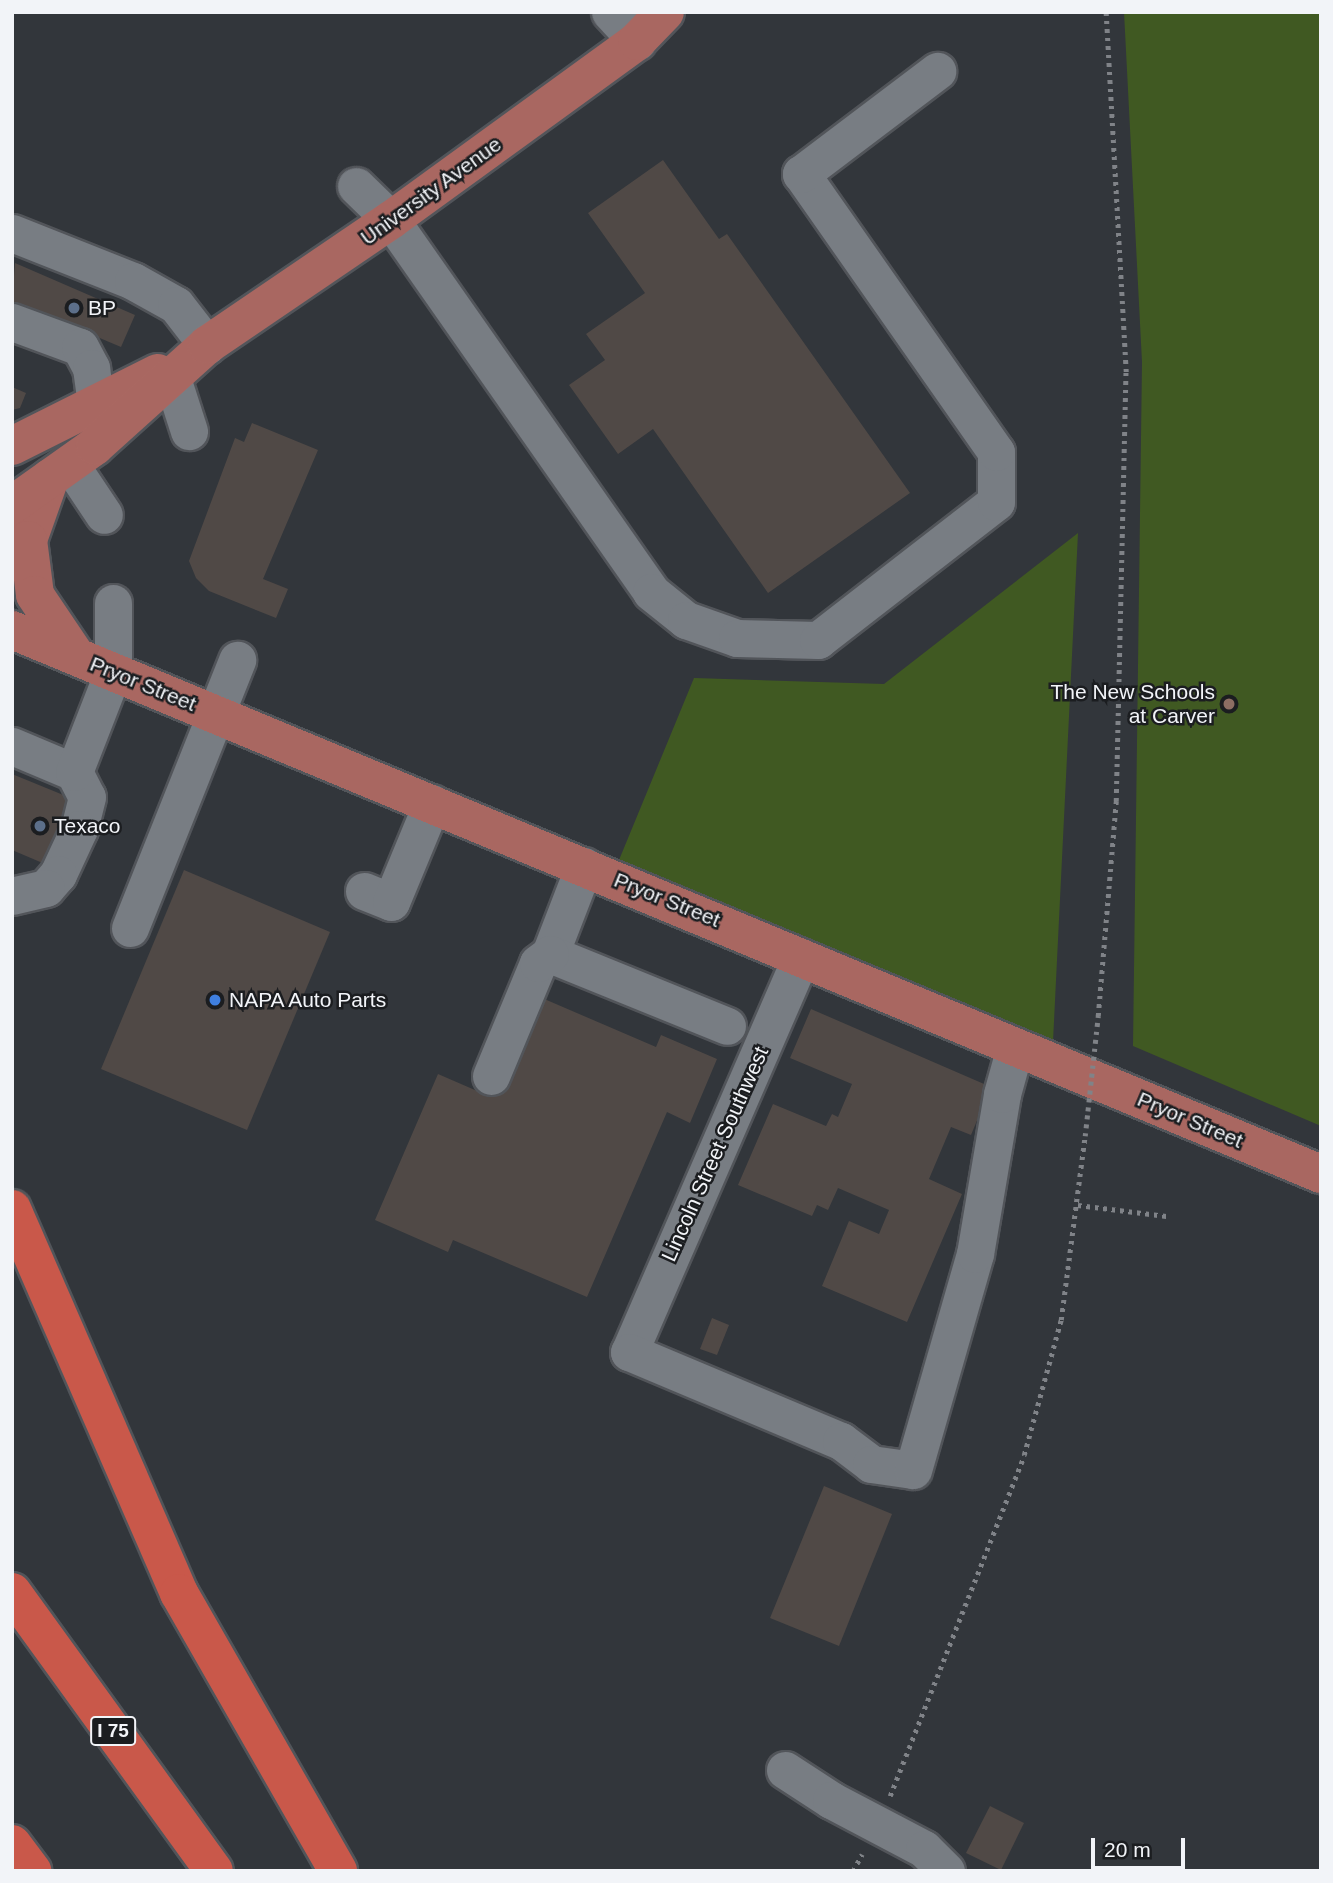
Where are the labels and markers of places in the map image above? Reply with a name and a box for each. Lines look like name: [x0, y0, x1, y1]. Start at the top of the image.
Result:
place label: BP: [88, 295, 116, 321]
marker: BP: [66, 300, 82, 316]
place label: The New Schools at Carver: [1050, 679, 1215, 729]
marker: The New Schools at Carver: [1221, 696, 1237, 712]
place label: Texaco: [54, 813, 121, 839]
marker: Texaco: [32, 818, 48, 834]
place label: NAPA Auto Parts: [229, 987, 389, 1013]
marker: NAPA Auto Parts: [207, 992, 223, 1008]

